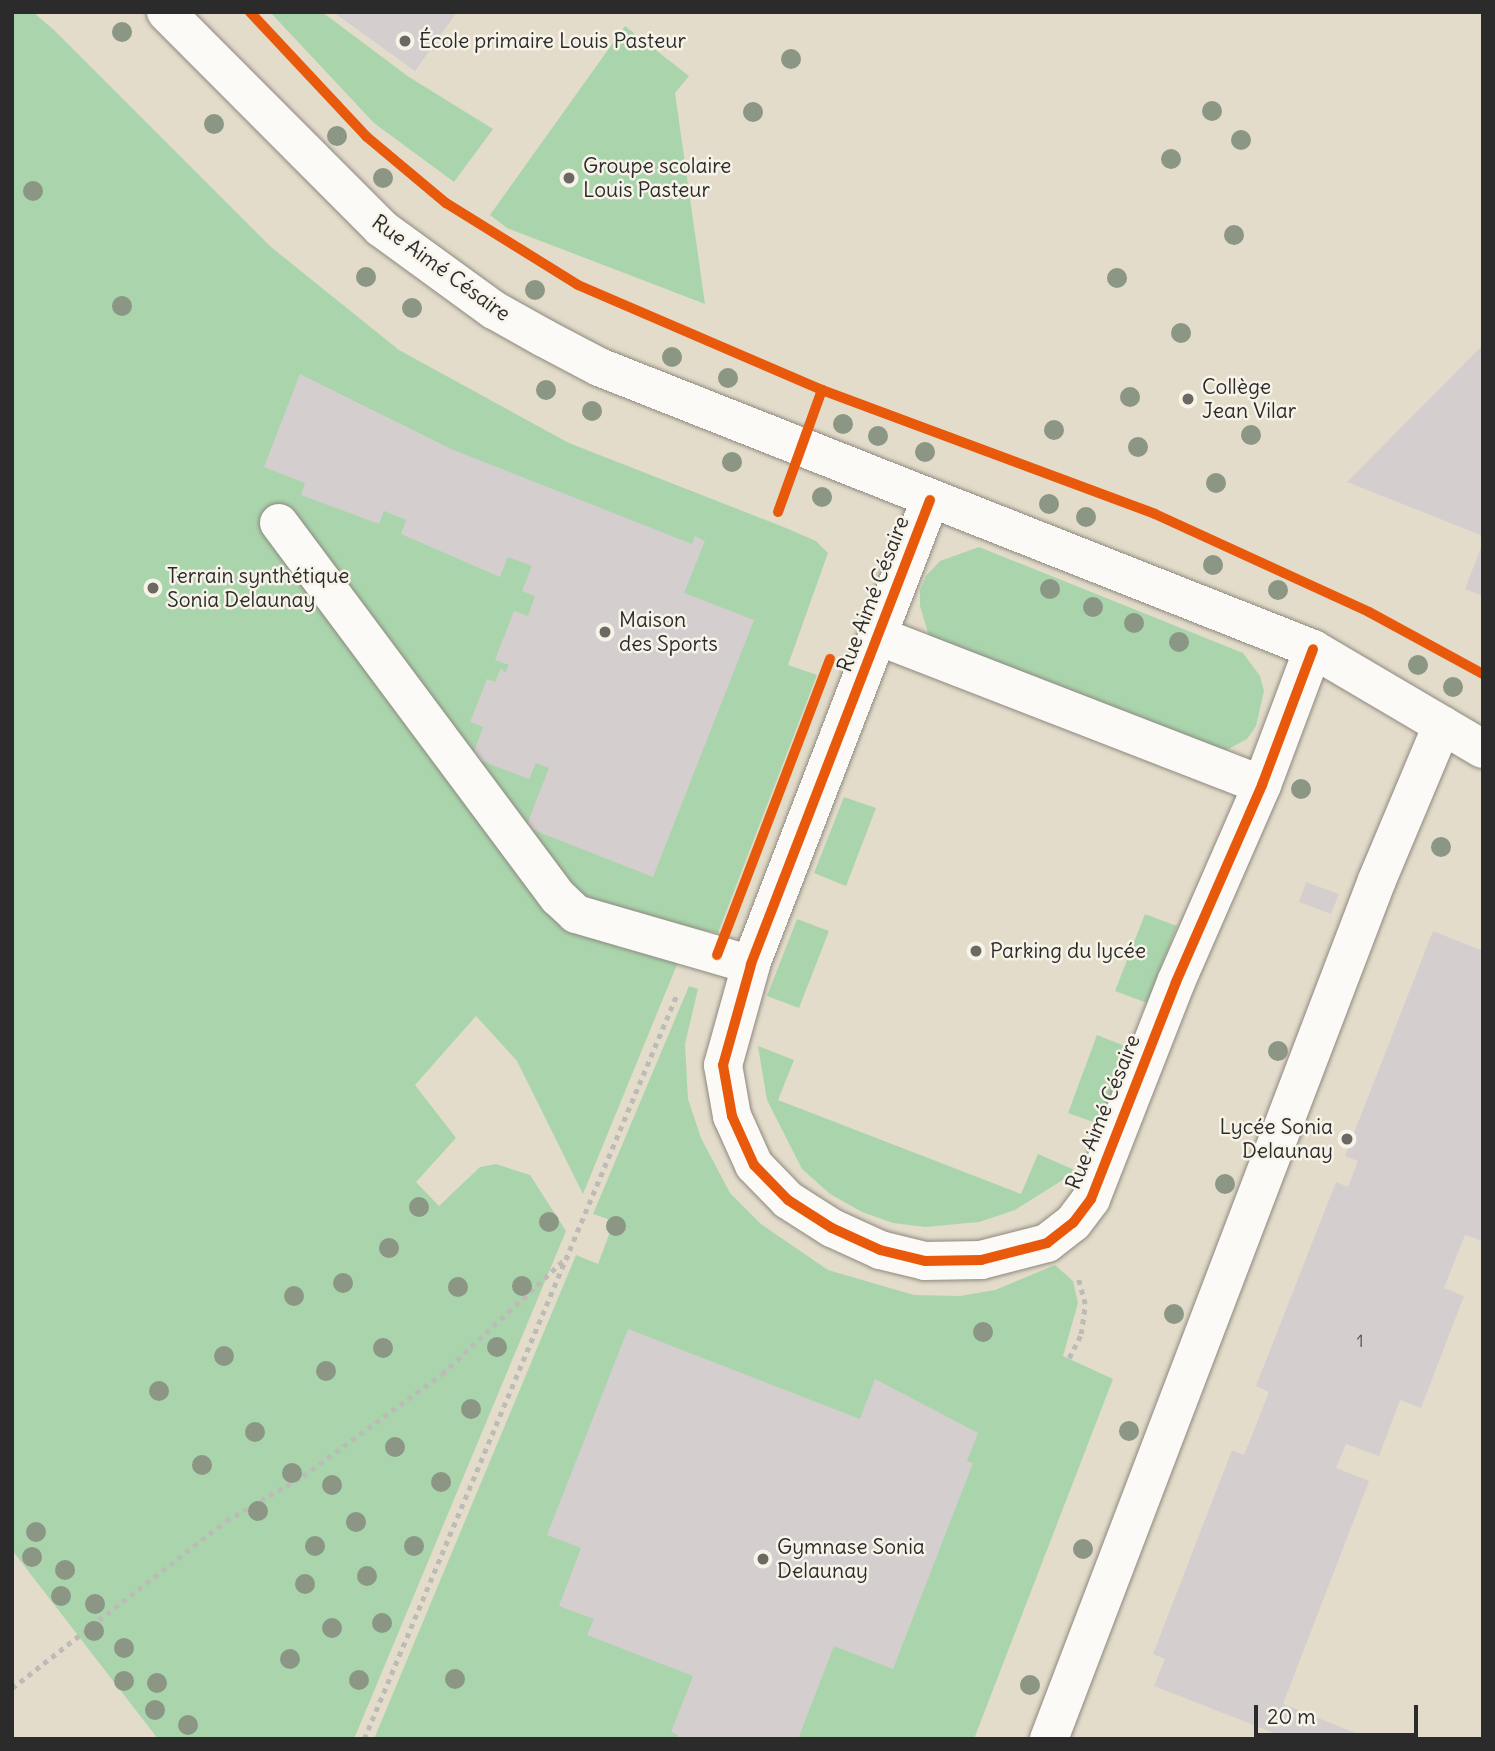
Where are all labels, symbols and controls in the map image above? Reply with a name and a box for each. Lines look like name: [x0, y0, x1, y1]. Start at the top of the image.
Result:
place label: École primaire Louis Pasteur: [419, 28, 686, 54]
marker: École primaire Louis Pasteur: [397, 33, 413, 49]
place label: Groupe scolaire Louis Pasteur: [583, 153, 731, 203]
marker: Groupe scolaire Louis Pasteur: [561, 170, 577, 186]
street label: Rue Aimé Césaire: [367, 209, 515, 327]
place label: Collège Jean Vilar: [1202, 374, 1296, 424]
marker: Collège Jean Vilar: [1180, 391, 1196, 407]
street label: Rue Aimé Césaire: [832, 513, 914, 675]
place label: Terrain synthétique Sonia Delaunay: [167, 563, 349, 613]
marker: Terrain synthétique Sonia Delaunay: [145, 580, 161, 596]
place label: Maison des Sports: [619, 607, 718, 657]
marker: Maison des Sports: [597, 624, 613, 640]
place label: Parking du lycée: [990, 938, 1146, 964]
marker: Parking du lycée: [968, 943, 984, 959]
street label: Rue Aimé Césaire: [1060, 1031, 1146, 1193]
place label: Lycée Sonia Delaunay: [1220, 1114, 1333, 1164]
marker: Lycée Sonia Delaunay: [1339, 1131, 1355, 1147]
house number: 1: [1356, 1330, 1364, 1352]
place label: Gymnase Sonia Delaunay: [777, 1534, 925, 1584]
marker: Gymnase Sonia Delaunay: [755, 1551, 771, 1567]
scale bar: [1257, 1692, 1422, 1736]
text: 20 m: [1267, 1703, 1316, 1730]

